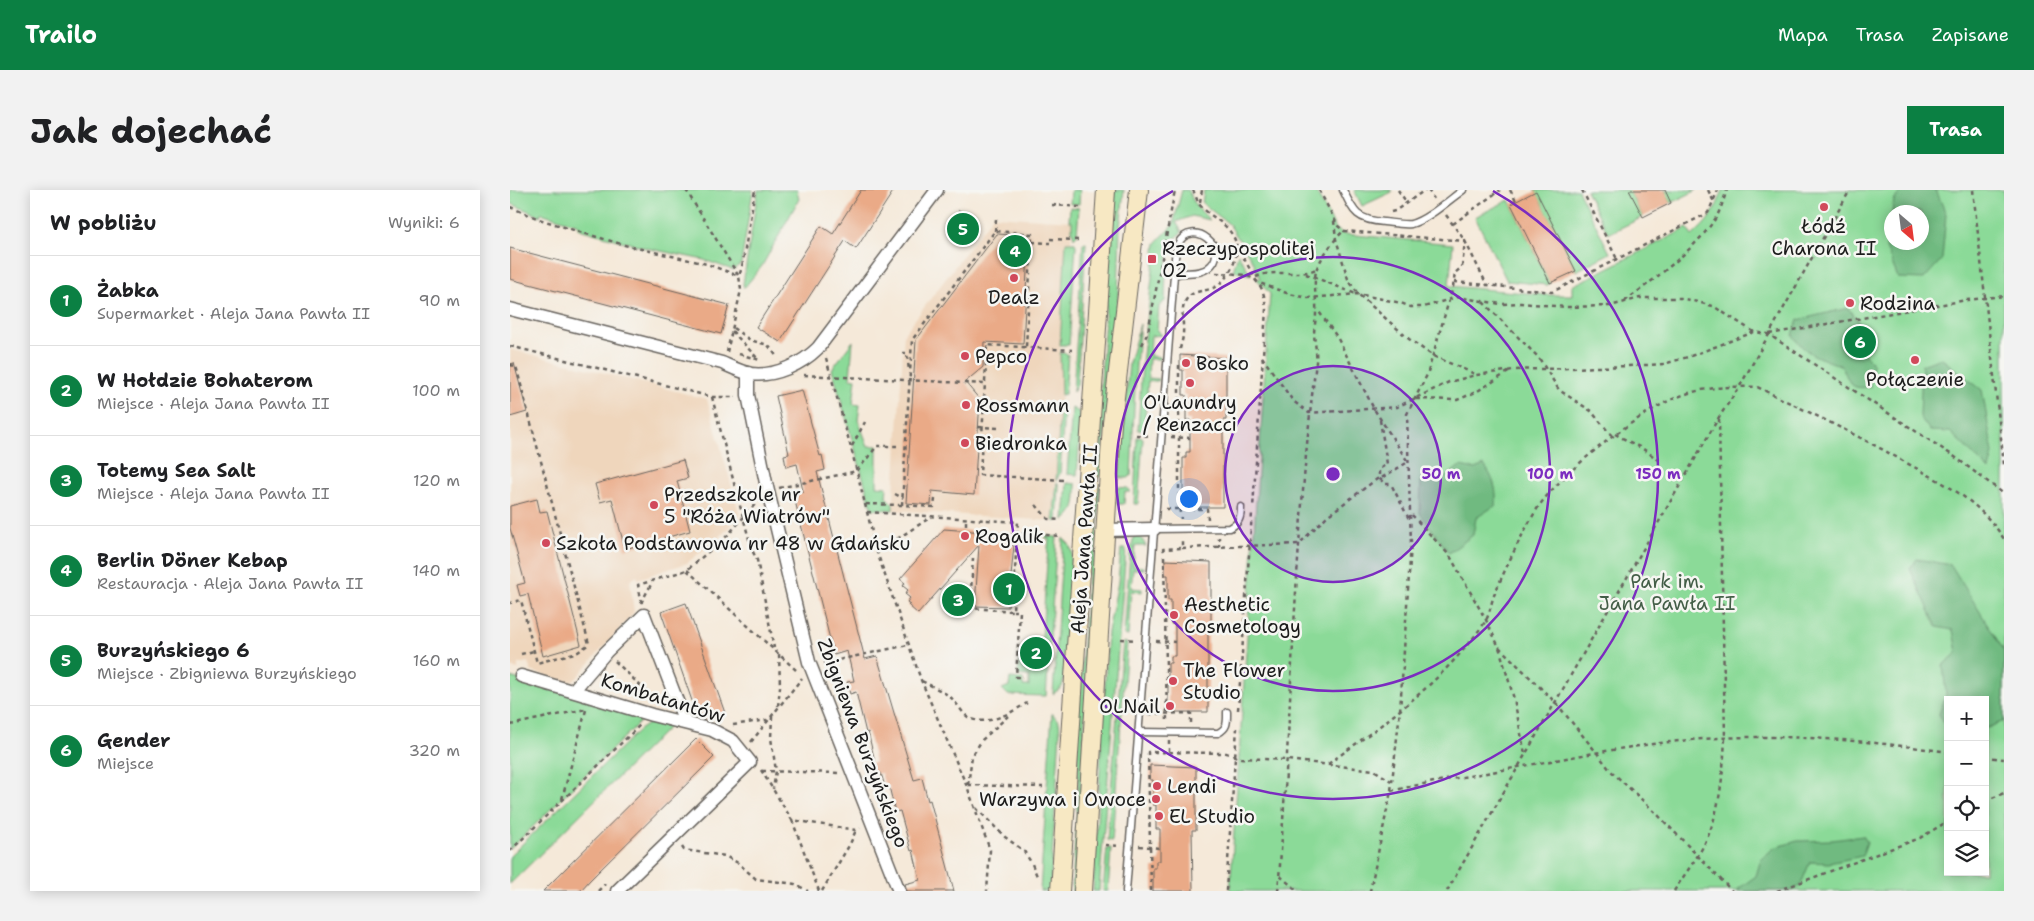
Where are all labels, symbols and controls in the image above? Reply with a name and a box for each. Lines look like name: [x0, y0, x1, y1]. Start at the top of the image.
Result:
text: Trailo: [25, 19, 97, 51]
text: Mapa: [1778, 23, 1828, 47]
text: Trasa: [1856, 23, 1904, 47]
text: Zapisane: [1932, 23, 2009, 47]
button: Trasa: [1907, 106, 2004, 154]
text: Jak dojechać: [30, 107, 272, 154]
marker: Łódź Charona II: [1818, 201, 1830, 213]
north arrow: [1884, 205, 1929, 250]
text: W pobliżu: [50, 209, 157, 237]
pin: 5: [947, 210, 979, 248]
text: Wyniki: 6: [388, 212, 460, 233]
place label: Łódź Charona II: [1771, 214, 1877, 261]
pin: 4: [999, 232, 1031, 270]
place label: Rzeczypospolitej 02: [1162, 236, 1315, 283]
marker: Rzeczypospolitej 02: [1146, 253, 1158, 265]
marker: Dealz: [1008, 272, 1020, 284]
text: Żabka: [97, 278, 159, 303]
place label: Dealz: [988, 285, 1040, 310]
text: 1: [62, 290, 70, 311]
text: 90 m: [419, 290, 460, 311]
place label: Rodzina: [1860, 291, 1935, 316]
marker: Rodzina: [1844, 297, 1856, 309]
text: Supermarket · Aleja Jana Pawła II: [97, 303, 370, 324]
pin: 6: [1844, 323, 1876, 361]
place label: Pepco: [975, 344, 1027, 369]
marker: Pepco: [959, 350, 971, 362]
place label: Bosko: [1196, 351, 1249, 376]
marker: Połączenie: [1909, 354, 1921, 366]
marker: Bosko: [1180, 357, 1192, 369]
place label: Połączenie: [1866, 367, 1964, 392]
text: W Hołdzie Bohaterom: [97, 368, 313, 393]
marker: O'Laundry / Renzacci: [1184, 377, 1196, 389]
text: 2: [60, 380, 72, 401]
text: 100 m: [412, 380, 460, 401]
place label: O'Laundry / Renzacci: [1143, 390, 1237, 437]
text: Miejsce · Aleja Jana Pawła II: [97, 393, 330, 414]
place label: Rossmann: [976, 393, 1069, 418]
marker: Rossmann: [960, 399, 972, 411]
place label: Biedronka: [975, 431, 1067, 456]
marker: Biedronka: [959, 437, 971, 449]
street label: Aleja Jana Pawła II: [1065, 443, 1103, 635]
text: Totemy Sea Salt: [97, 458, 256, 483]
text: 50 m: [1422, 464, 1461, 484]
text: 100 m: [1527, 464, 1573, 484]
text: 150 m: [1635, 464, 1681, 484]
centre of rings: [1324, 465, 1342, 483]
text: 3: [60, 470, 72, 491]
text: 120 m: [413, 470, 460, 491]
place label: Przedszkole nr 5 "Róża Wiatrów": [664, 482, 830, 529]
text: Miejsce · Aleja Jana Pawła II: [97, 483, 330, 504]
your location: [1176, 486, 1202, 512]
marker: Przedszkole nr 5 "Róża Wiatrów": [648, 499, 660, 511]
place label: Rogalik: [975, 524, 1044, 549]
marker: Rogalik: [959, 530, 971, 542]
place label: Szkoła Podstawowa nr 48 w Gdańsku: [556, 531, 910, 556]
marker: Szkoła Podstawowa nr 48 w Gdańsku: [540, 537, 552, 549]
text: Berlin Döner Kebap: [97, 548, 288, 573]
text: 4: [60, 560, 72, 581]
text: 140 m: [413, 560, 460, 581]
park label: Park im. Jana Pawła II: [1598, 569, 1736, 616]
pin: 1: [993, 570, 1025, 608]
text: Restauracja · Aleja Jana Pawła II: [97, 573, 363, 594]
pin: 3: [942, 581, 974, 619]
place label: Aesthetic Cosmetology: [1184, 592, 1301, 639]
marker: Aesthetic Cosmetology: [1168, 609, 1180, 621]
pin: 2: [1020, 634, 1052, 672]
street label: Zbigniewa Burzyńskiego: [811, 635, 915, 851]
text: Burzyńskiego 6: [97, 638, 250, 663]
text: 5: [61, 650, 71, 671]
text: 160 m: [413, 650, 460, 671]
place label: The Flower Studio: [1183, 658, 1286, 705]
text: Miejsce · Zbigniewa Burzyńskiego: [97, 663, 357, 684]
street label: Kombatantów: [598, 667, 728, 729]
marker: The Flower Studio: [1167, 675, 1179, 687]
place label: OLNail: [1099, 694, 1160, 719]
map controls: [1944, 696, 1989, 876]
button: +: [1944, 696, 1989, 741]
marker: OLNail: [1164, 700, 1176, 712]
text: Gender: [97, 728, 170, 753]
text: 6: [60, 740, 72, 761]
text: 320 m: [409, 740, 460, 761]
button: −: [1944, 741, 1989, 786]
text: Miejsce: [97, 753, 154, 774]
place label: Lendi: [1167, 774, 1217, 799]
marker: Lendi: [1151, 780, 1163, 792]
button: locate: [1944, 786, 1989, 831]
place label: Warzywa i Owoce: [979, 787, 1146, 812]
marker: Warzywa i Owoce: [1150, 793, 1162, 805]
place label: EL Studio: [1169, 804, 1255, 829]
marker: EL Studio: [1153, 810, 1165, 822]
button: layers: [1944, 831, 1989, 876]

